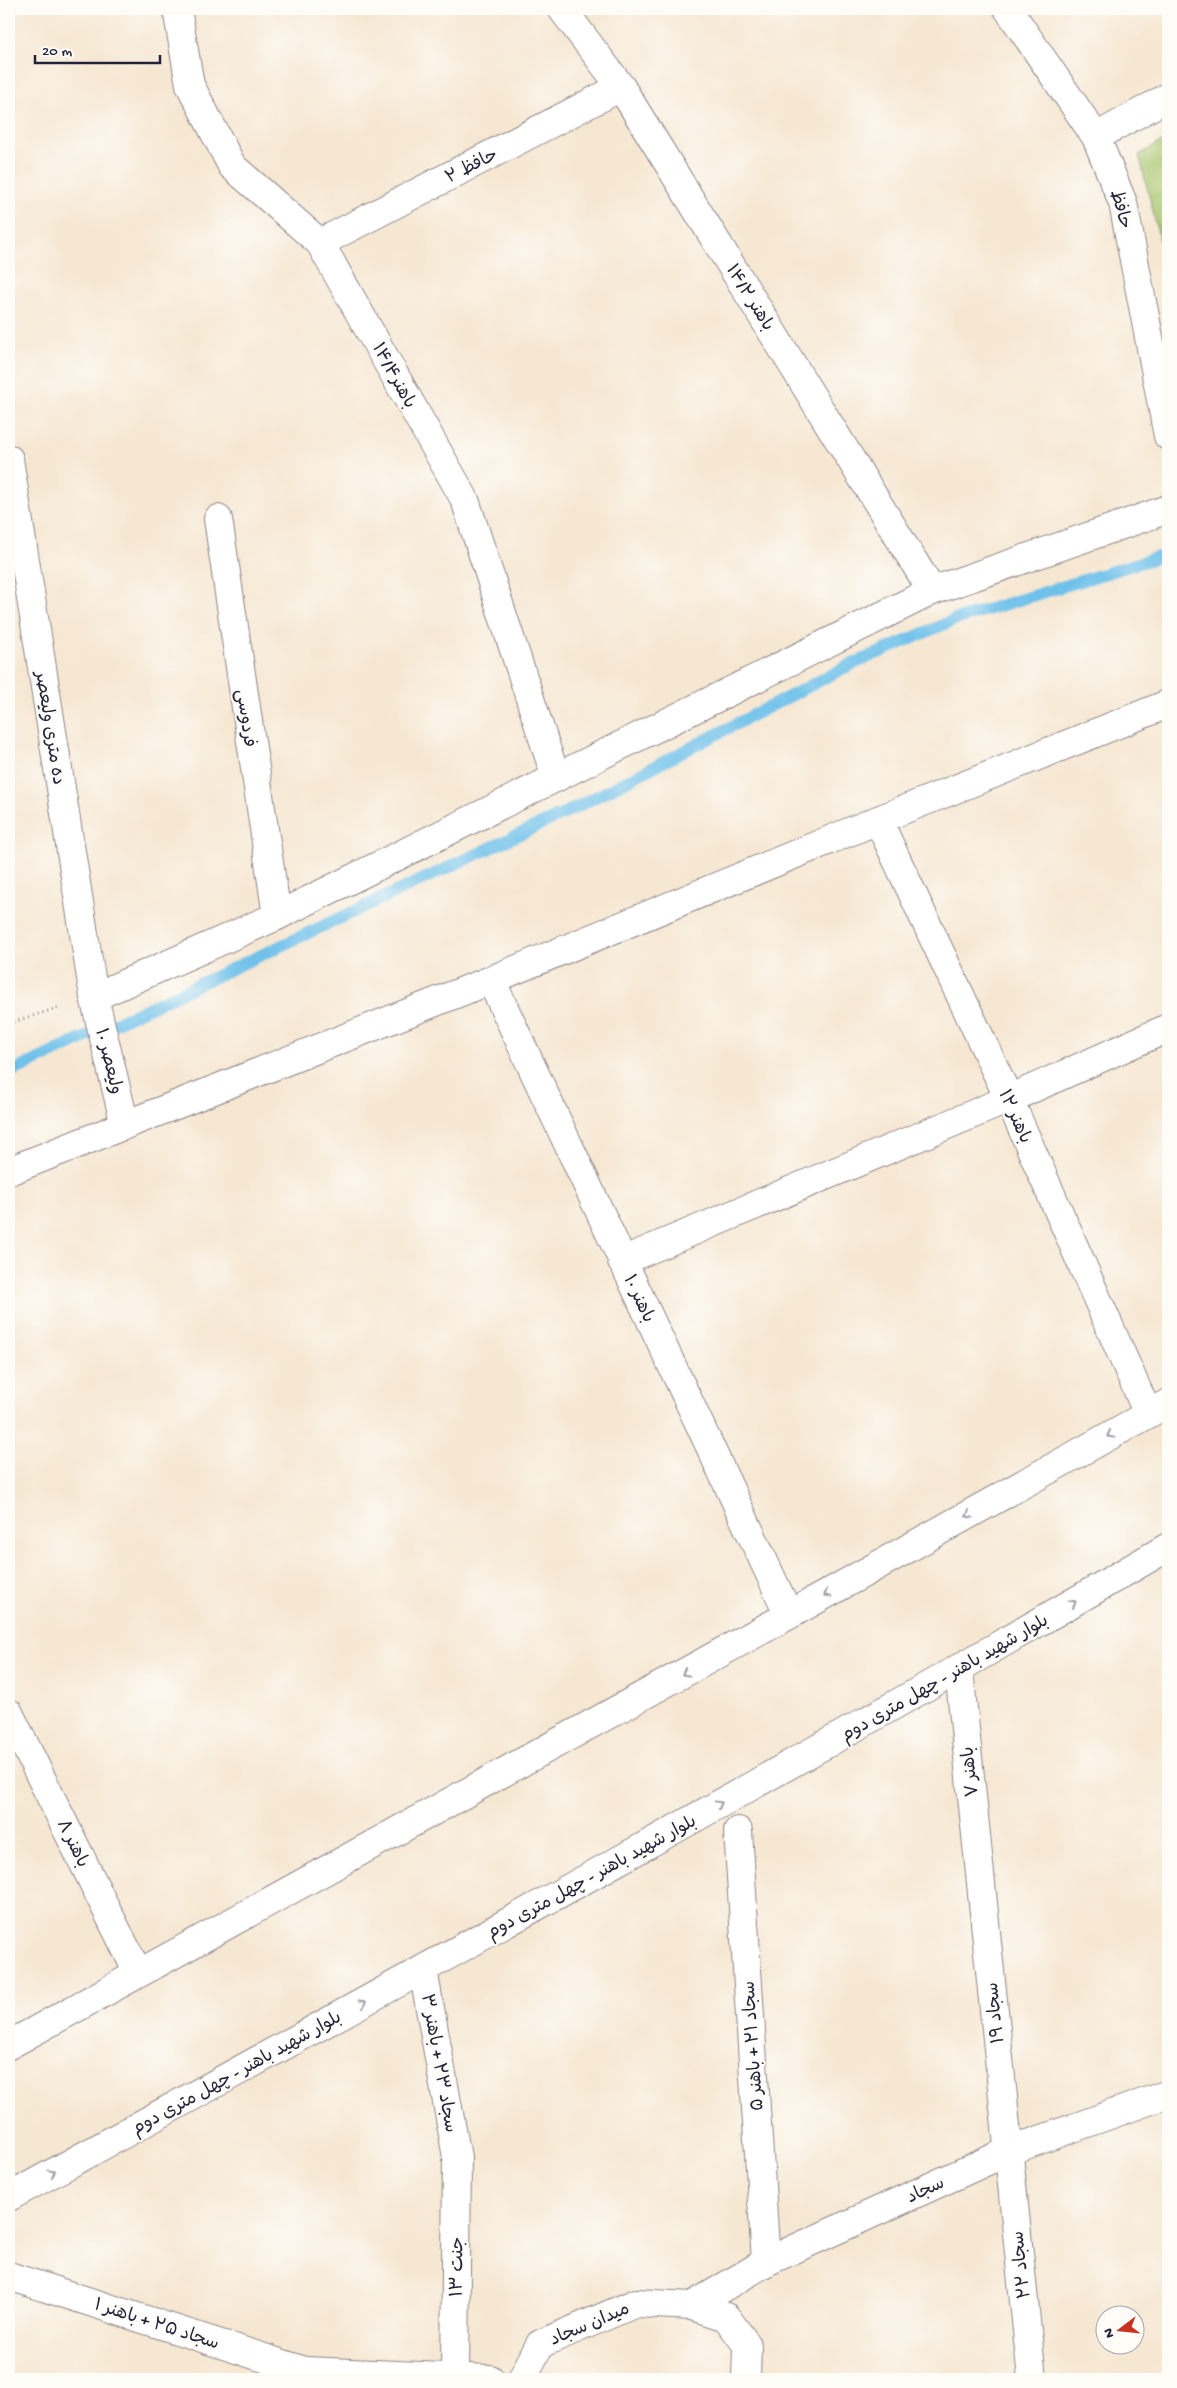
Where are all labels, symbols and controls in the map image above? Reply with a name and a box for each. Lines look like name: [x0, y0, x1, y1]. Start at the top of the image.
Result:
scale bar: [35, 32, 160, 64]
text: 20 m: [42, 43, 72, 61]
street label: حافظ ۲: [442, 145, 502, 189]
street label: حافظ: [1104, 188, 1135, 231]
street label: باهنر ۱۴/۲: [720, 261, 778, 336]
street label: باهنر۱۴/۴: [366, 340, 419, 413]
street label: ده متری ولیعصر: [29, 668, 68, 786]
street label: فردوسی: [230, 688, 259, 749]
street label: ولیعصر ۱۰: [89, 1026, 126, 1097]
street label: باهنر ۱۲: [993, 1087, 1035, 1147]
street label: باهنر ۱۰: [618, 1272, 658, 1326]
one-way arrow: [1107, 1429, 1116, 1439]
one-way arrow: [965, 1508, 974, 1518]
one-way arrow: [823, 1588, 832, 1598]
one-way arrow: [1068, 1600, 1077, 1610]
street label: بلوار شهید باهنر - چهل متری دوم: [838, 1611, 1053, 1748]
one-way arrow: [681, 1666, 690, 1676]
street label: باهنر ۷: [958, 1745, 985, 1798]
one-way arrow: [713, 1801, 722, 1811]
street label: بلوار شهید باهنر - چهل متری دوم: [484, 1812, 701, 1946]
street label: باهنر ۸: [51, 1817, 92, 1871]
street label: سجاد ۲۱ + باهنر ۵: [739, 1980, 770, 2111]
street label: سجاد ۱۹: [983, 1981, 1010, 2044]
street label: سجاد ۲۳ + باهنر ۳: [415, 1992, 460, 2135]
one-way arrow: [358, 1999, 367, 2009]
street label: بلوار شهید باهنر - چهل متری دوم: [129, 2008, 346, 2142]
one-way arrow: [46, 2170, 55, 2180]
street label: سجاد: [904, 2173, 948, 2209]
street label: سجاد ۲۲: [1008, 2230, 1036, 2300]
street label: جنت ۱۳: [447, 2237, 470, 2297]
street label: سجاد ۲۵ + باهنر ۱: [91, 2295, 221, 2355]
street label: میدان سجاد: [547, 2299, 633, 2351]
north arrow: [1094, 2306, 1144, 2356]
text: N: [1100, 2326, 1119, 2340]

